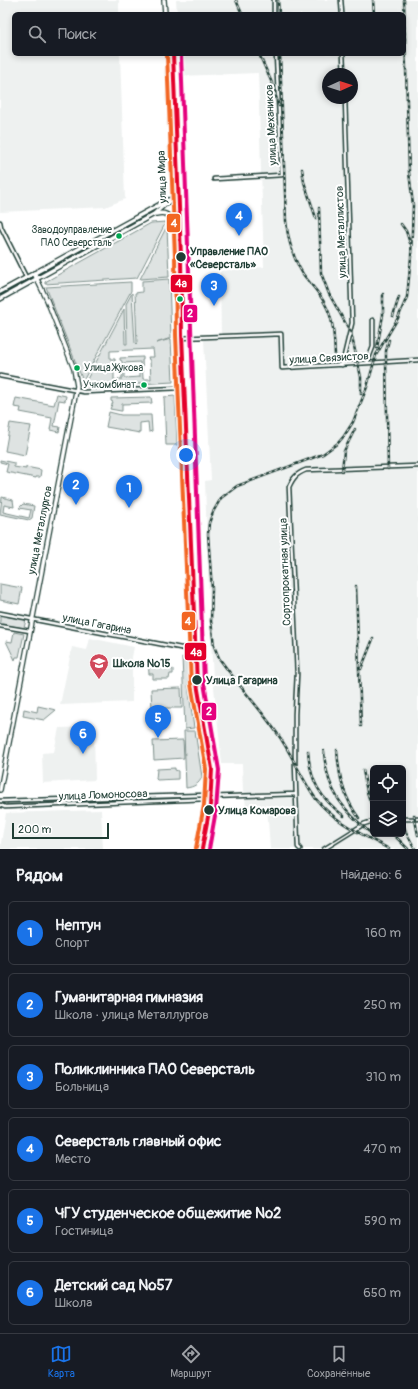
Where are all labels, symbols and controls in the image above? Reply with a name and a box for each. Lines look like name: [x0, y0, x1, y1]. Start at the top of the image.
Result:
search box: [12, 12, 406, 56]
icon: search: [26, 23, 48, 45]
text: Поиск: [58, 25, 97, 44]
north arrow: [322, 68, 358, 104]
street label: улица Механиков: [262, 84, 280, 167]
street label: улица Мира: [155, 150, 169, 205]
street label: улица Металлистов: [333, 186, 349, 279]
pin: 4: [226, 203, 252, 236]
line badge: 4: [166, 213, 181, 233]
text: 4: [170, 217, 178, 230]
place label: Заводоуправление ПАО Северсталь: [31, 224, 112, 249]
marker: Заводоуправление ПАО Северсталь: [114, 231, 124, 241]
place label: Управление ПАО «Северсталь»: [189, 245, 268, 271]
marker: Управление ПАО «Северсталь»: [174, 250, 188, 264]
pin: 3: [201, 273, 227, 306]
line badge: 4а: [170, 274, 193, 293]
text: 4а: [174, 277, 187, 290]
unlabelled marker: [175, 294, 185, 304]
line badge: 2: [183, 304, 198, 323]
text: 2: [187, 307, 193, 320]
street label: улица Связистов: [288, 349, 369, 367]
place label: Улица Жукова: [84, 362, 144, 374]
marker: Улица Жукова: [72, 363, 82, 373]
place label: Учкомбинат: [83, 379, 136, 391]
marker: Учкомбинат: [139, 380, 149, 390]
your location: [176, 445, 196, 465]
pin: 2: [63, 472, 89, 505]
pin: 1: [116, 475, 142, 508]
street label: улица Металлургов: [25, 484, 55, 577]
street label: Сортопрокатная улица: [277, 518, 293, 626]
street label: улица Гагарина: [61, 611, 132, 637]
line badge: 4: [181, 611, 196, 631]
text: 4: [184, 615, 192, 628]
line badge: 4а: [184, 642, 207, 661]
text: 4а: [189, 646, 202, 659]
school or university icon: Школа №15: [88, 652, 110, 680]
place label: Школа №15: [112, 657, 171, 670]
marker: Улица Гагарина: [190, 673, 204, 687]
place label: Улица Гагарина: [206, 674, 278, 687]
line badge: 2: [201, 702, 217, 721]
pin: 5: [145, 705, 171, 738]
text: 2: [206, 705, 212, 718]
pin: 6: [70, 721, 96, 754]
map controls: [370, 765, 406, 837]
button: locate: [370, 765, 406, 801]
street label: улица Ломоносова: [57, 787, 148, 803]
button: layers: [370, 801, 406, 837]
marker: Улица Комарова: [202, 803, 216, 817]
place label: Улица Комарова: [218, 804, 296, 817]
scale bar: [12, 821, 109, 840]
text: 200 m: [18, 823, 51, 836]
text: Рядом: [16, 865, 63, 886]
text: Найдено: 6: [340, 867, 402, 883]
text: Нептун: [55, 916, 101, 935]
text: 1: [27, 925, 33, 941]
text: 160 m: [365, 925, 401, 941]
text: Спорт: [55, 935, 89, 951]
text: Гуманитарная гимназия: [55, 988, 203, 1007]
text: 2: [26, 997, 34, 1013]
text: 250 m: [363, 997, 401, 1013]
text: Школа · улица Металлургов: [55, 1007, 209, 1023]
text: Поликлинника ПАО Северсталь: [55, 1060, 255, 1079]
text: 3: [26, 1069, 34, 1085]
text: 310 m: [365, 1069, 401, 1085]
text: Больница: [55, 1079, 109, 1095]
text: Северсталь главный офис: [55, 1132, 221, 1151]
text: 4: [26, 1141, 34, 1157]
text: 470 m: [363, 1141, 401, 1157]
text: Место: [55, 1151, 91, 1167]
text: ЧГУ студенческое общежитие №2: [55, 1204, 281, 1223]
text: 5: [26, 1213, 34, 1229]
text: 590 m: [364, 1213, 401, 1229]
text: Гостиница: [55, 1223, 113, 1239]
text: Детский сад №57: [55, 1276, 173, 1295]
text: 6: [26, 1285, 34, 1301]
text: 650 m: [363, 1285, 401, 1301]
text: Школа: [55, 1295, 92, 1311]
tab: Карта: [48, 1343, 75, 1380]
tab: Маршрут: [170, 1343, 212, 1380]
tab: Сохранённые: [307, 1343, 370, 1380]

